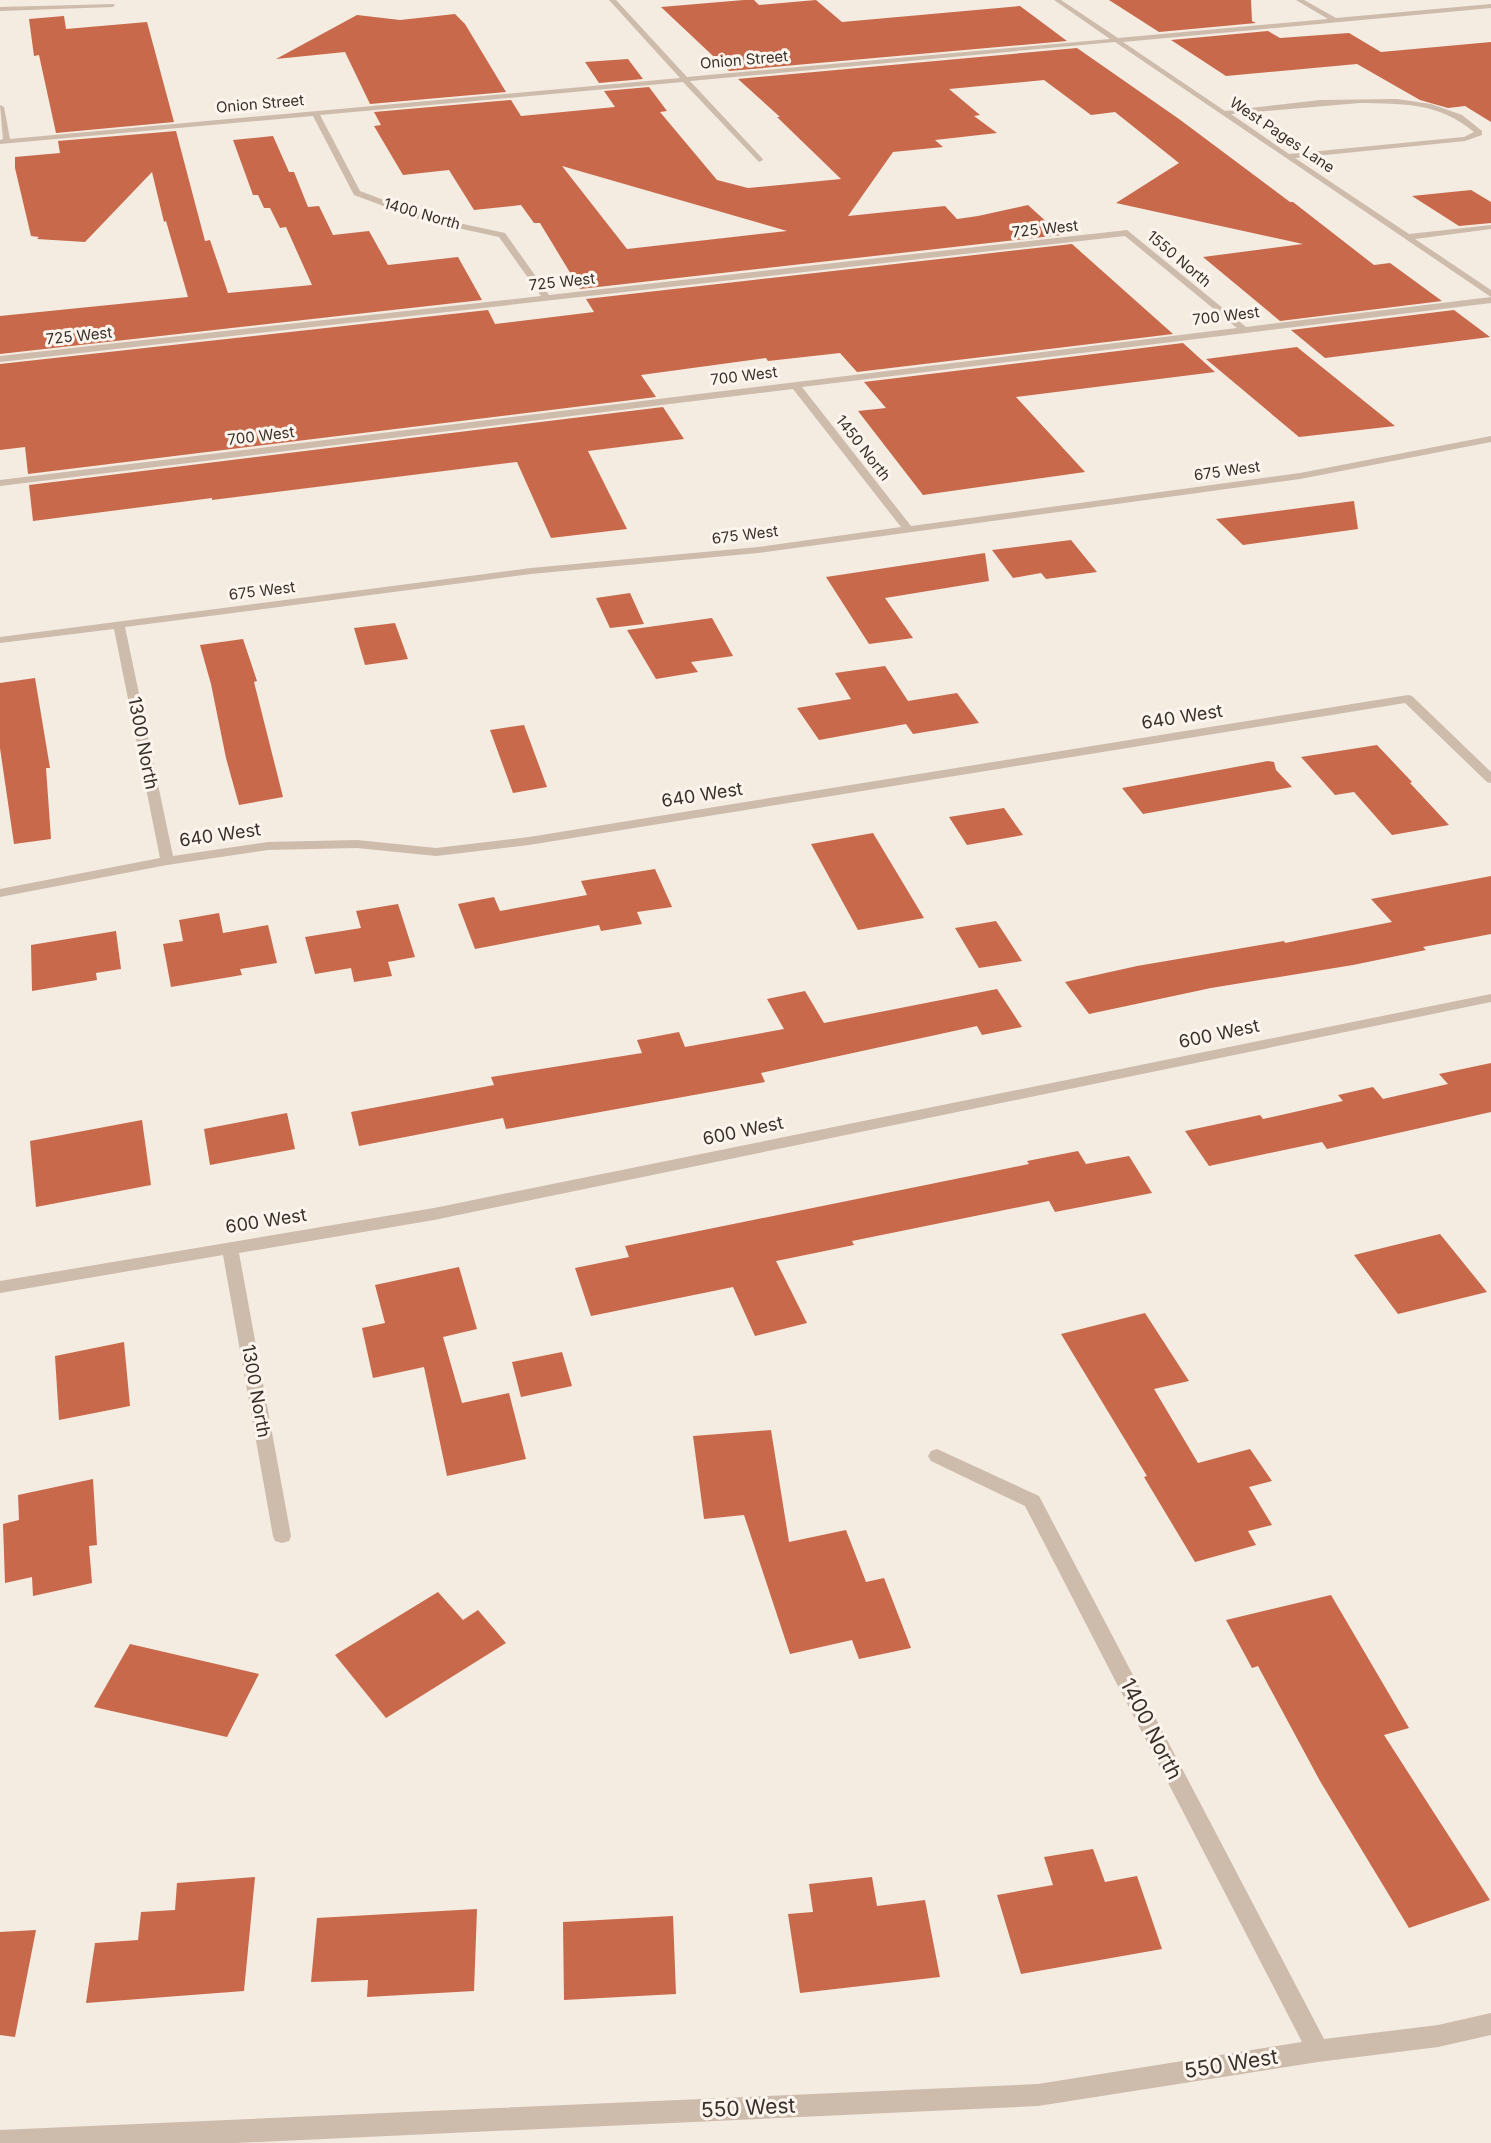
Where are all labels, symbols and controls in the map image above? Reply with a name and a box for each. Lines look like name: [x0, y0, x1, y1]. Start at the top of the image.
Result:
street label: Onion Street: [699, 46, 789, 73]
street label: Onion Street: [215, 90, 305, 117]
street label: West Pages Lane: [1226, 92, 1338, 177]
street label: 1400 North: [382, 194, 463, 234]
street label: 725 West: [1011, 216, 1079, 241]
street label: 1550 North: [1143, 226, 1215, 291]
street label: 725 West: [528, 269, 596, 294]
street label: 700 West: [1192, 302, 1260, 329]
street label: 725 West: [45, 323, 113, 348]
street label: 700 West: [710, 362, 778, 389]
street label: 1450 North: [832, 411, 895, 484]
street label: 700 West: [227, 422, 295, 449]
street label: 675 West: [1193, 456, 1261, 485]
street label: 675 West: [711, 521, 779, 548]
street label: 675 West: [228, 577, 296, 604]
street label: 1300 North: [124, 695, 163, 791]
street label: 640 West: [1140, 700, 1224, 733]
street label: 640 West: [660, 778, 744, 811]
street label: 640 West: [178, 818, 262, 851]
street label: 600 West: [1177, 1015, 1261, 1052]
street label: 600 West: [701, 1112, 785, 1149]
street label: 600 West: [224, 1204, 308, 1237]
street label: 1300 North: [238, 1343, 275, 1439]
street label: 1400 North: [1115, 1674, 1188, 1784]
street label: 550 West: [1182, 2044, 1280, 2083]
street label: 550 West: [700, 2093, 796, 2122]

